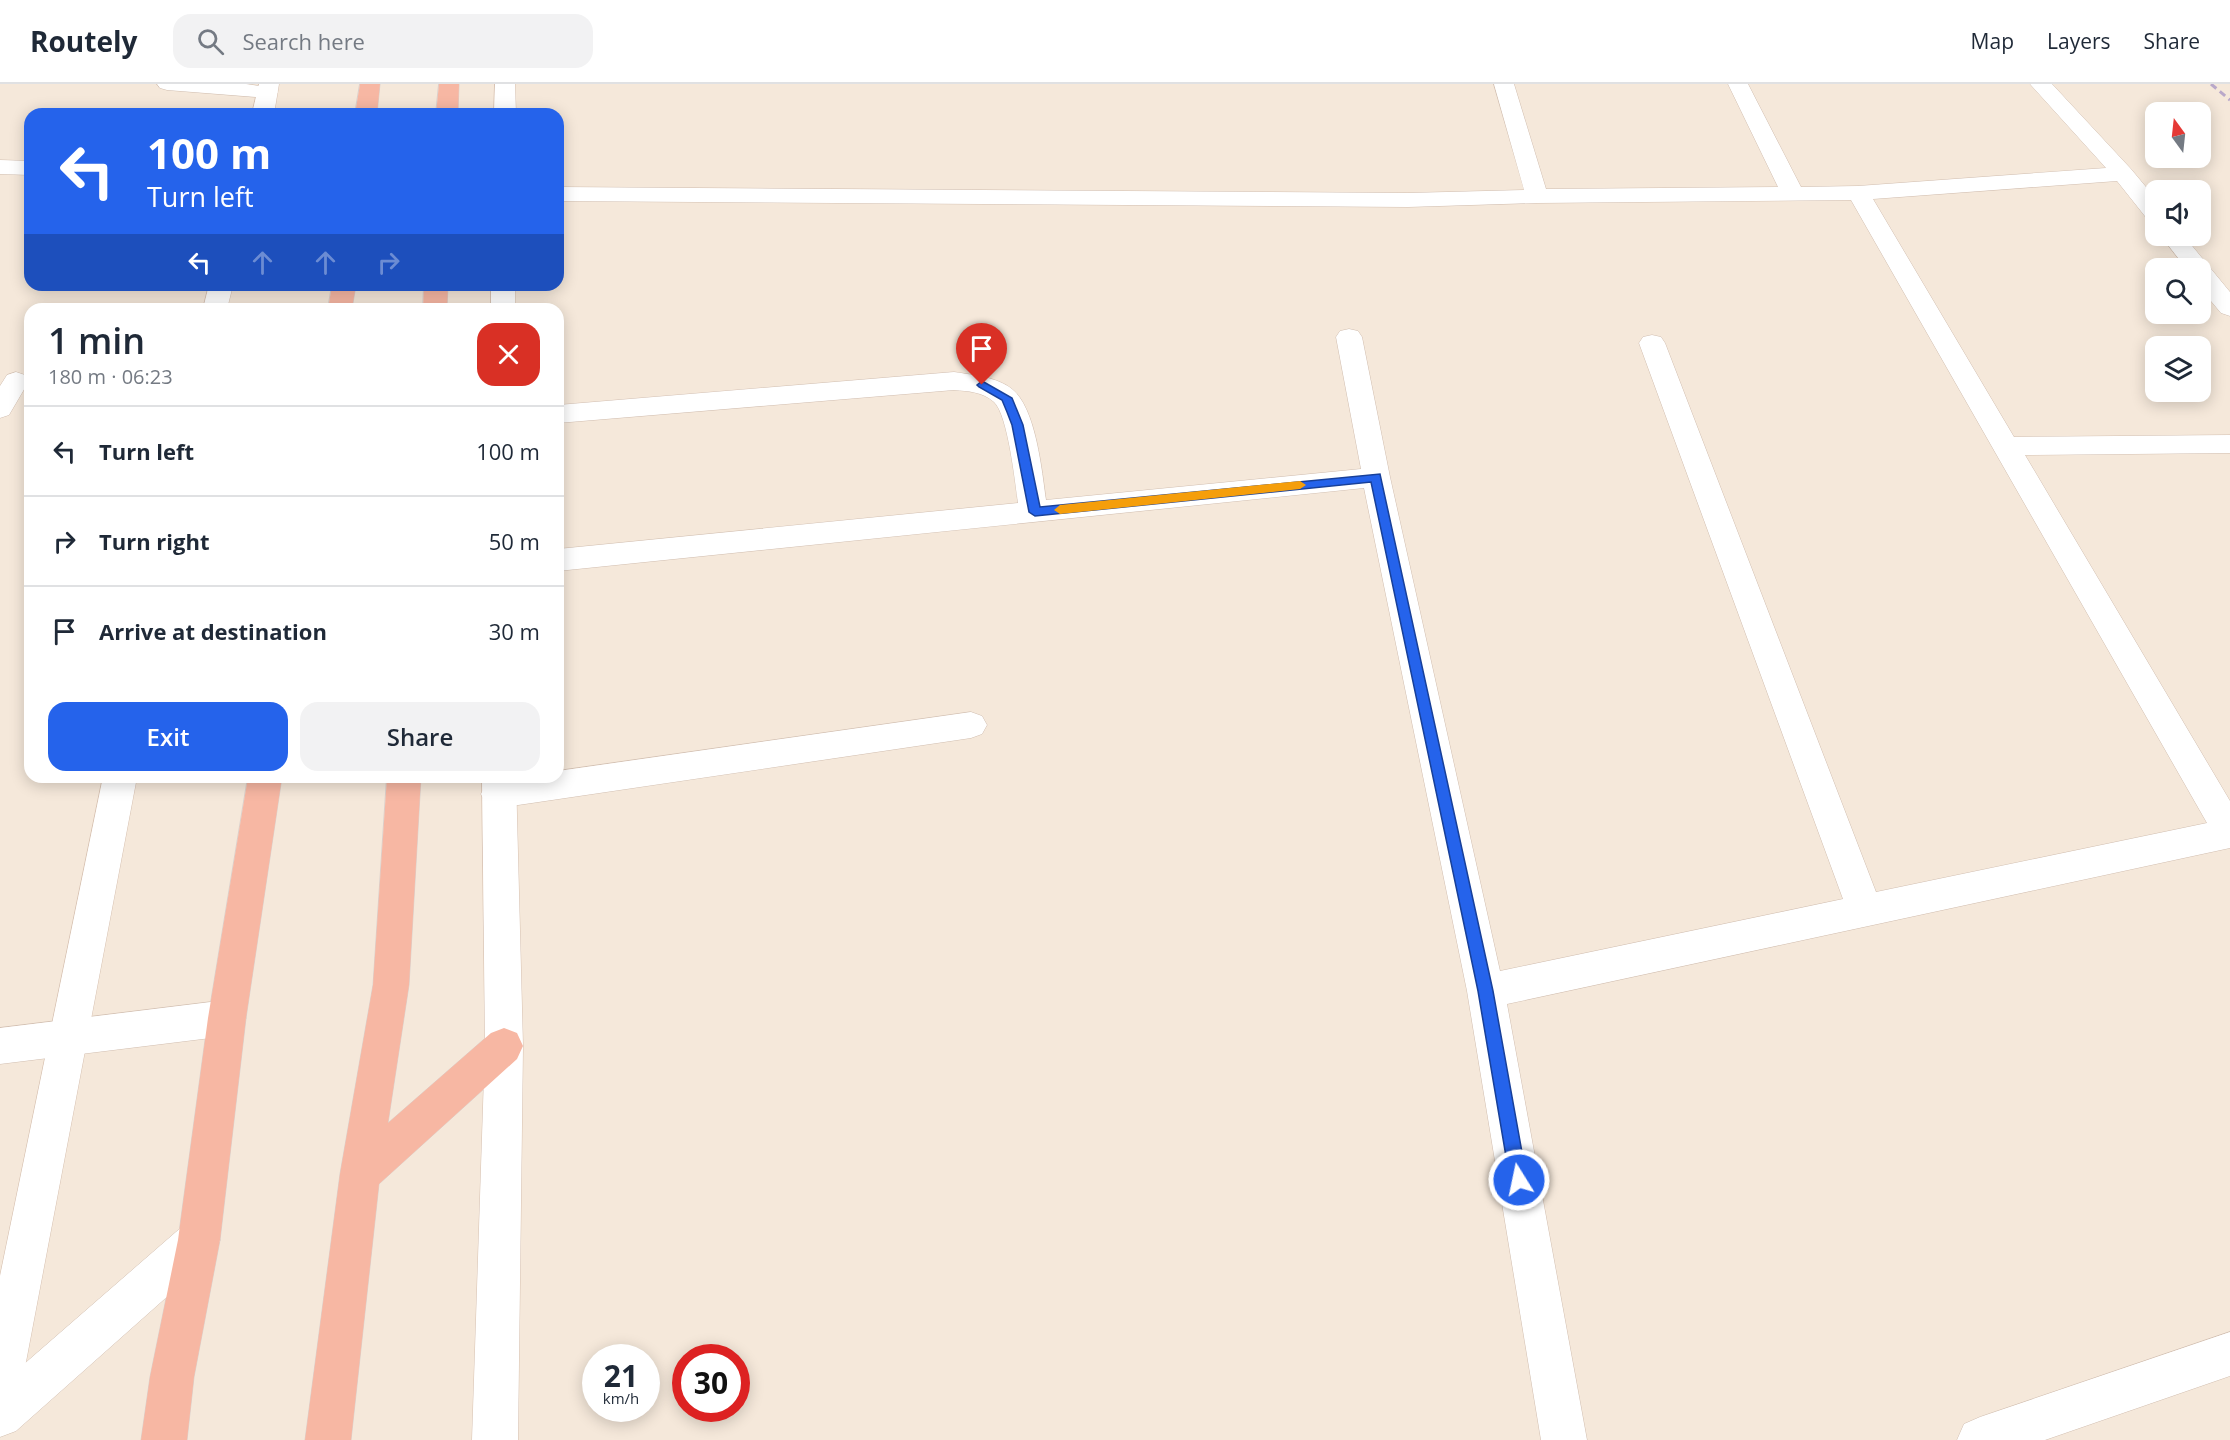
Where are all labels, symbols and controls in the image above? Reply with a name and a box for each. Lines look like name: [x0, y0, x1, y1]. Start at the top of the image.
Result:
search box: [173, 14, 593, 68]
text: Routely: [30, 22, 137, 60]
icon: search: [194, 25, 227, 58]
text: Search here: [242, 26, 365, 56]
text: Map: [1971, 27, 2014, 55]
text: Layers: [2047, 27, 2111, 55]
text: Share: [2144, 27, 2200, 55]
north arrow: [2145, 102, 2211, 168]
map controls: [2145, 102, 2211, 402]
text: 100 m: [147, 124, 271, 181]
icon: left: [48, 132, 126, 210]
text: Turn left: [147, 178, 254, 215]
button: sound: [2145, 180, 2211, 246]
icon: left: [183, 246, 216, 279]
icon: ahead: [246, 246, 279, 279]
icon: ahead: [309, 246, 342, 279]
icon: right: [372, 246, 405, 279]
button: search: [2145, 258, 2211, 324]
text: 1 min: [48, 316, 145, 365]
button: close: [477, 323, 540, 386]
pin: [956, 323, 1007, 385]
icon: arrive: [965, 332, 998, 365]
button: layers: [2145, 336, 2211, 402]
text: 180 m · 06:23: [48, 363, 173, 390]
icon: left: [48, 435, 81, 468]
text: Turn left: [99, 436, 194, 466]
text: 100 m: [476, 436, 540, 466]
icon: right: [48, 525, 81, 558]
text: Turn right: [99, 526, 210, 556]
text: 50 m: [489, 526, 540, 556]
icon: arrive: [48, 615, 81, 648]
text: Arrive at destination: [99, 616, 327, 646]
text: 30 m: [489, 616, 540, 646]
button: Exit: [48, 702, 288, 771]
button: Share: [300, 702, 540, 771]
position arrow: [1487, 1148, 1551, 1212]
speed limit sign: 30: [672, 1344, 750, 1422]
text: 21: [604, 1355, 638, 1396]
text: km/h: [603, 1388, 639, 1408]

